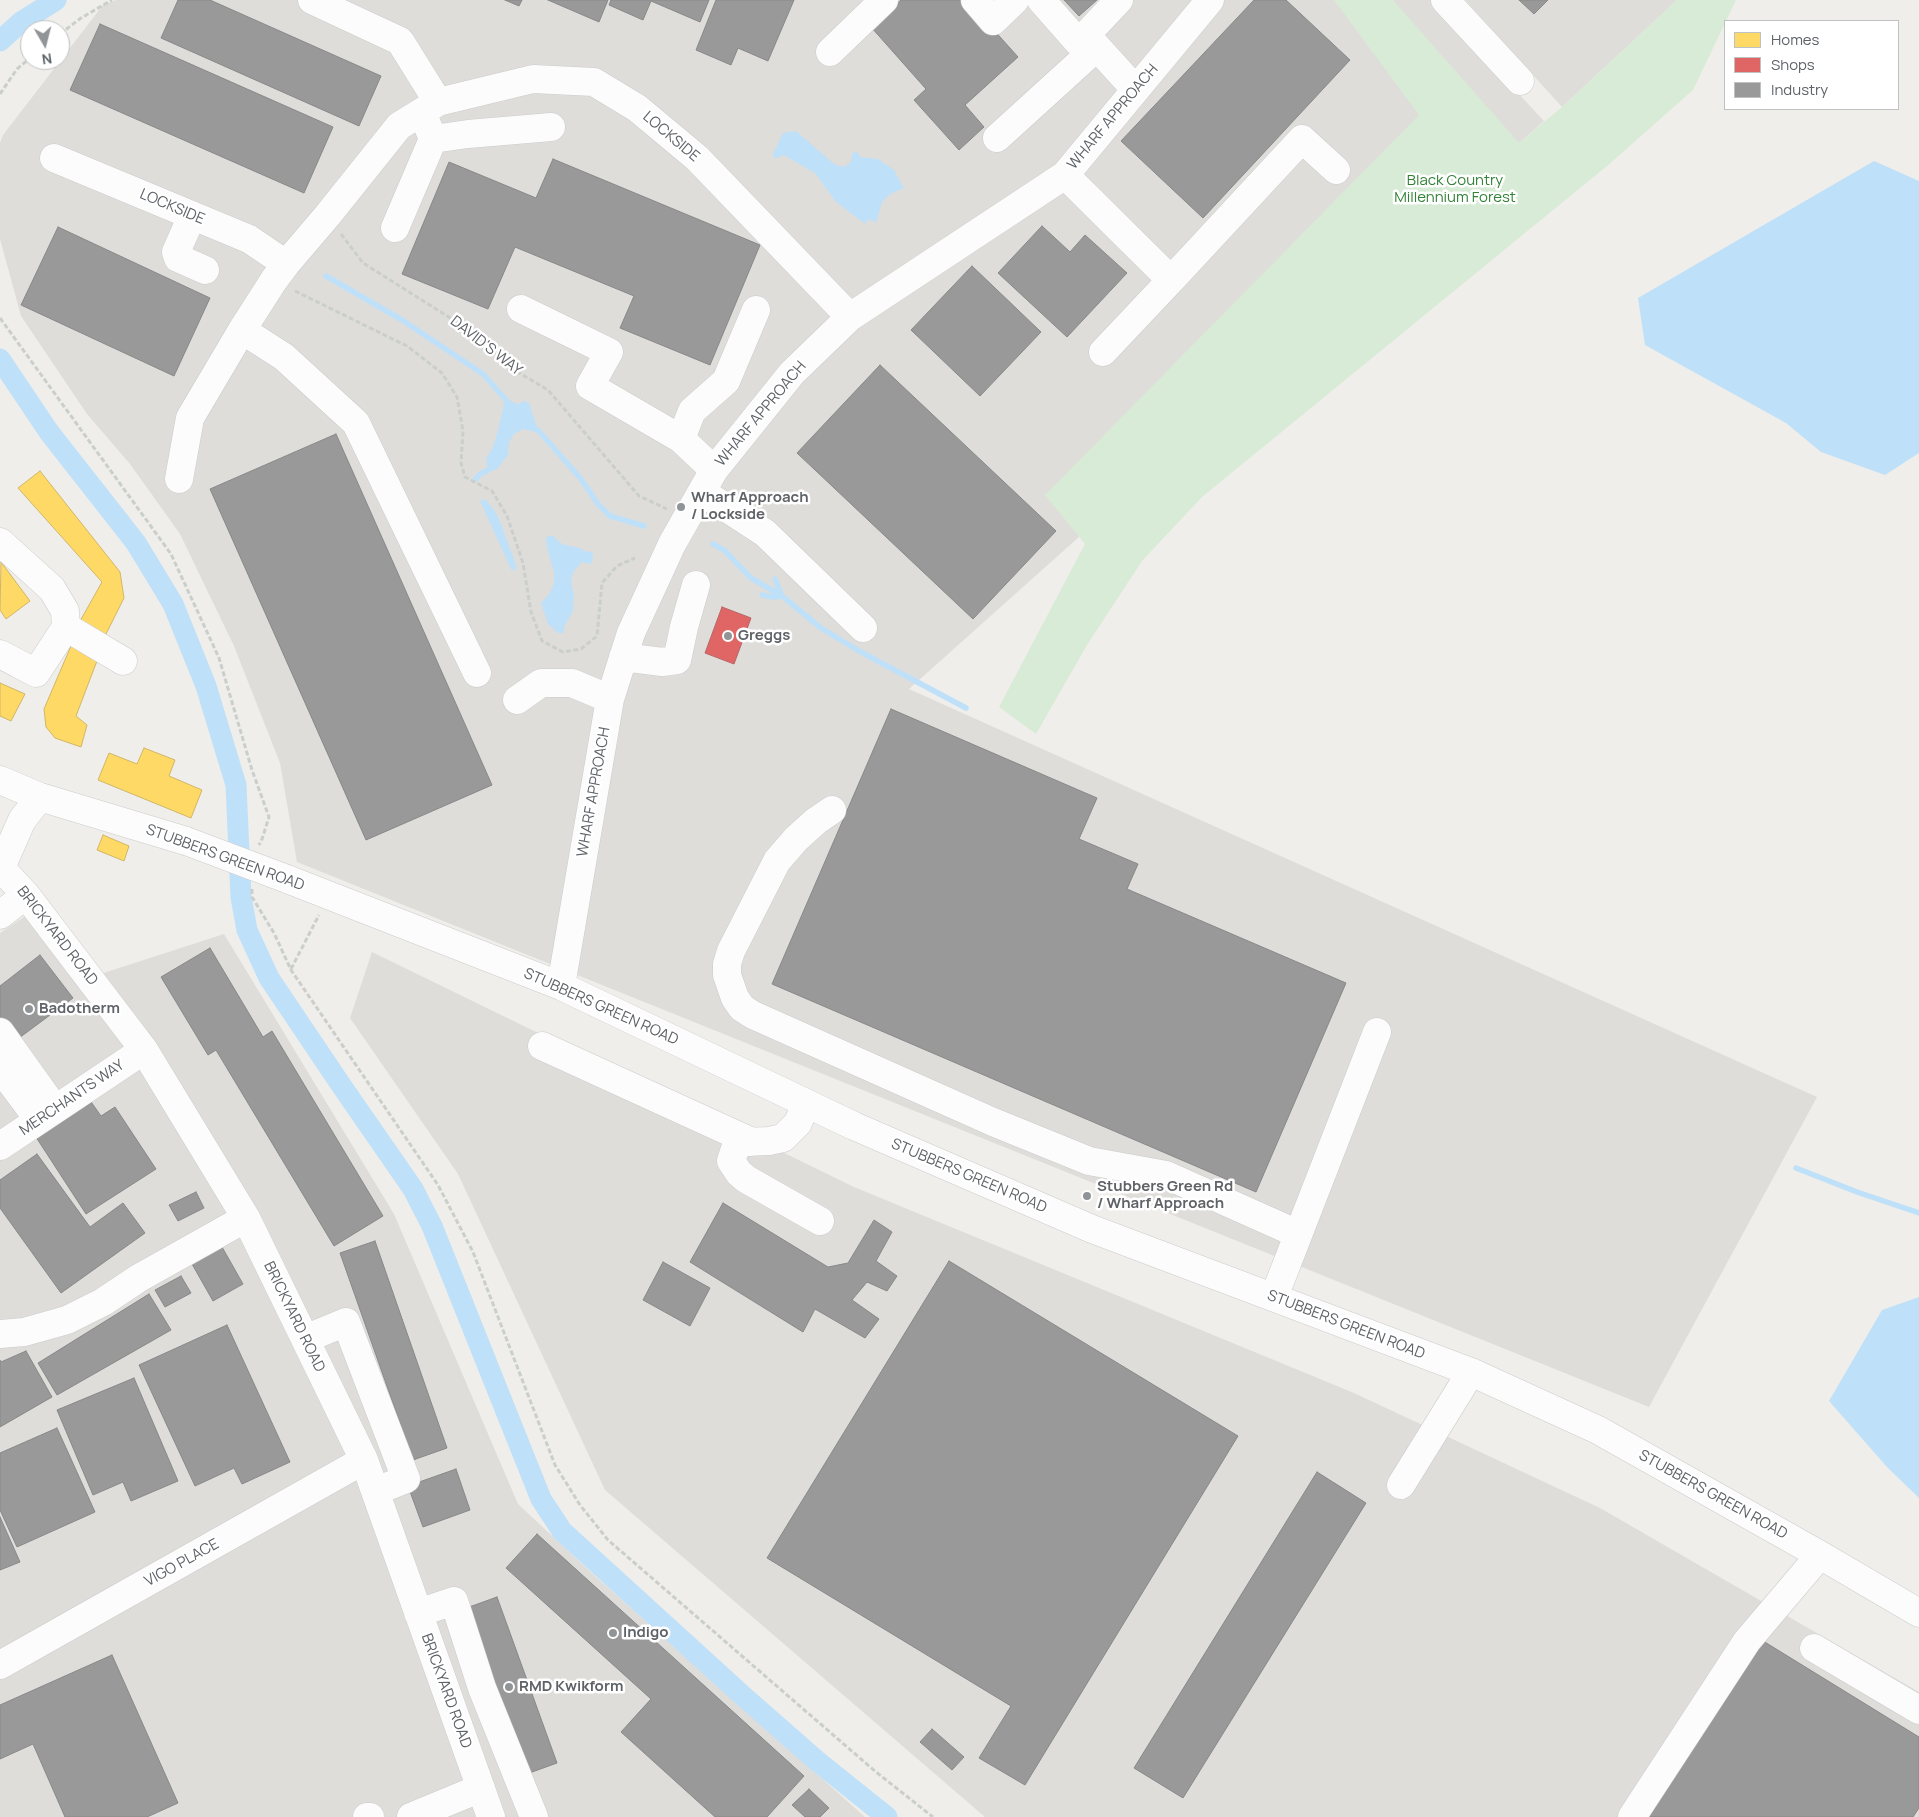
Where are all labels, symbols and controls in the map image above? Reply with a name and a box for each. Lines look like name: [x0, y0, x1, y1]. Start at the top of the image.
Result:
north arrow: [20, 20, 70, 70]
legend: [1724, 20, 1899, 110]
text: Homes: [1771, 29, 1819, 50]
text: N: [41, 49, 53, 69]
text: Shops: [1771, 54, 1815, 75]
street label: WHARF APPROACH: [1064, 61, 1162, 173]
text: Industry: [1771, 79, 1828, 100]
street label: LOCKSIDE: [639, 108, 703, 166]
park label: Black Country Millennium Forest: [1394, 172, 1516, 207]
street label: LOCKSIDE: [137, 185, 207, 229]
street label: DAVID'S WAY: [447, 312, 525, 380]
street label: WHARF APPROACH: [712, 358, 810, 470]
place label: Wharf Approach / Lockside: [691, 489, 809, 524]
marker: Wharf Approach / Lockside: [675, 501, 687, 513]
place label: Greggs: [738, 627, 790, 645]
marker: Greggs: [722, 630, 734, 642]
street label: WHARF APPROACH: [574, 726, 614, 858]
street label: STUBBERS GREEN ROAD: [143, 821, 307, 895]
street label: BRICKYARD ROAD: [13, 883, 101, 989]
street label: STUBBERS GREEN ROAD: [521, 965, 681, 1049]
place label: Badotherm: [39, 1000, 120, 1018]
marker: Badotherm: [23, 1003, 35, 1015]
street label: MERCHANTS WAY: [16, 1056, 128, 1140]
street label: STUBBERS GREEN ROAD: [888, 1135, 1050, 1217]
place label: Stubbers Green Rd / Wharf Approach: [1097, 1178, 1233, 1213]
marker: Stubbers Green Rd / Wharf Approach: [1081, 1190, 1093, 1202]
street label: BRICKYARD ROAD: [259, 1259, 329, 1375]
street label: STUBBERS GREEN ROAD: [1265, 1287, 1427, 1363]
street label: STUBBERS GREEN ROAD: [1635, 1447, 1791, 1543]
street label: VIGO PLACE: [142, 1535, 222, 1591]
place label: Indigo: [623, 1624, 668, 1642]
marker: Indigo: [607, 1627, 619, 1639]
street label: BRICKYARD ROAD: [417, 1631, 475, 1751]
place label: RMD Kwikform: [519, 1678, 623, 1696]
marker: RMD Kwikform: [503, 1681, 515, 1693]

